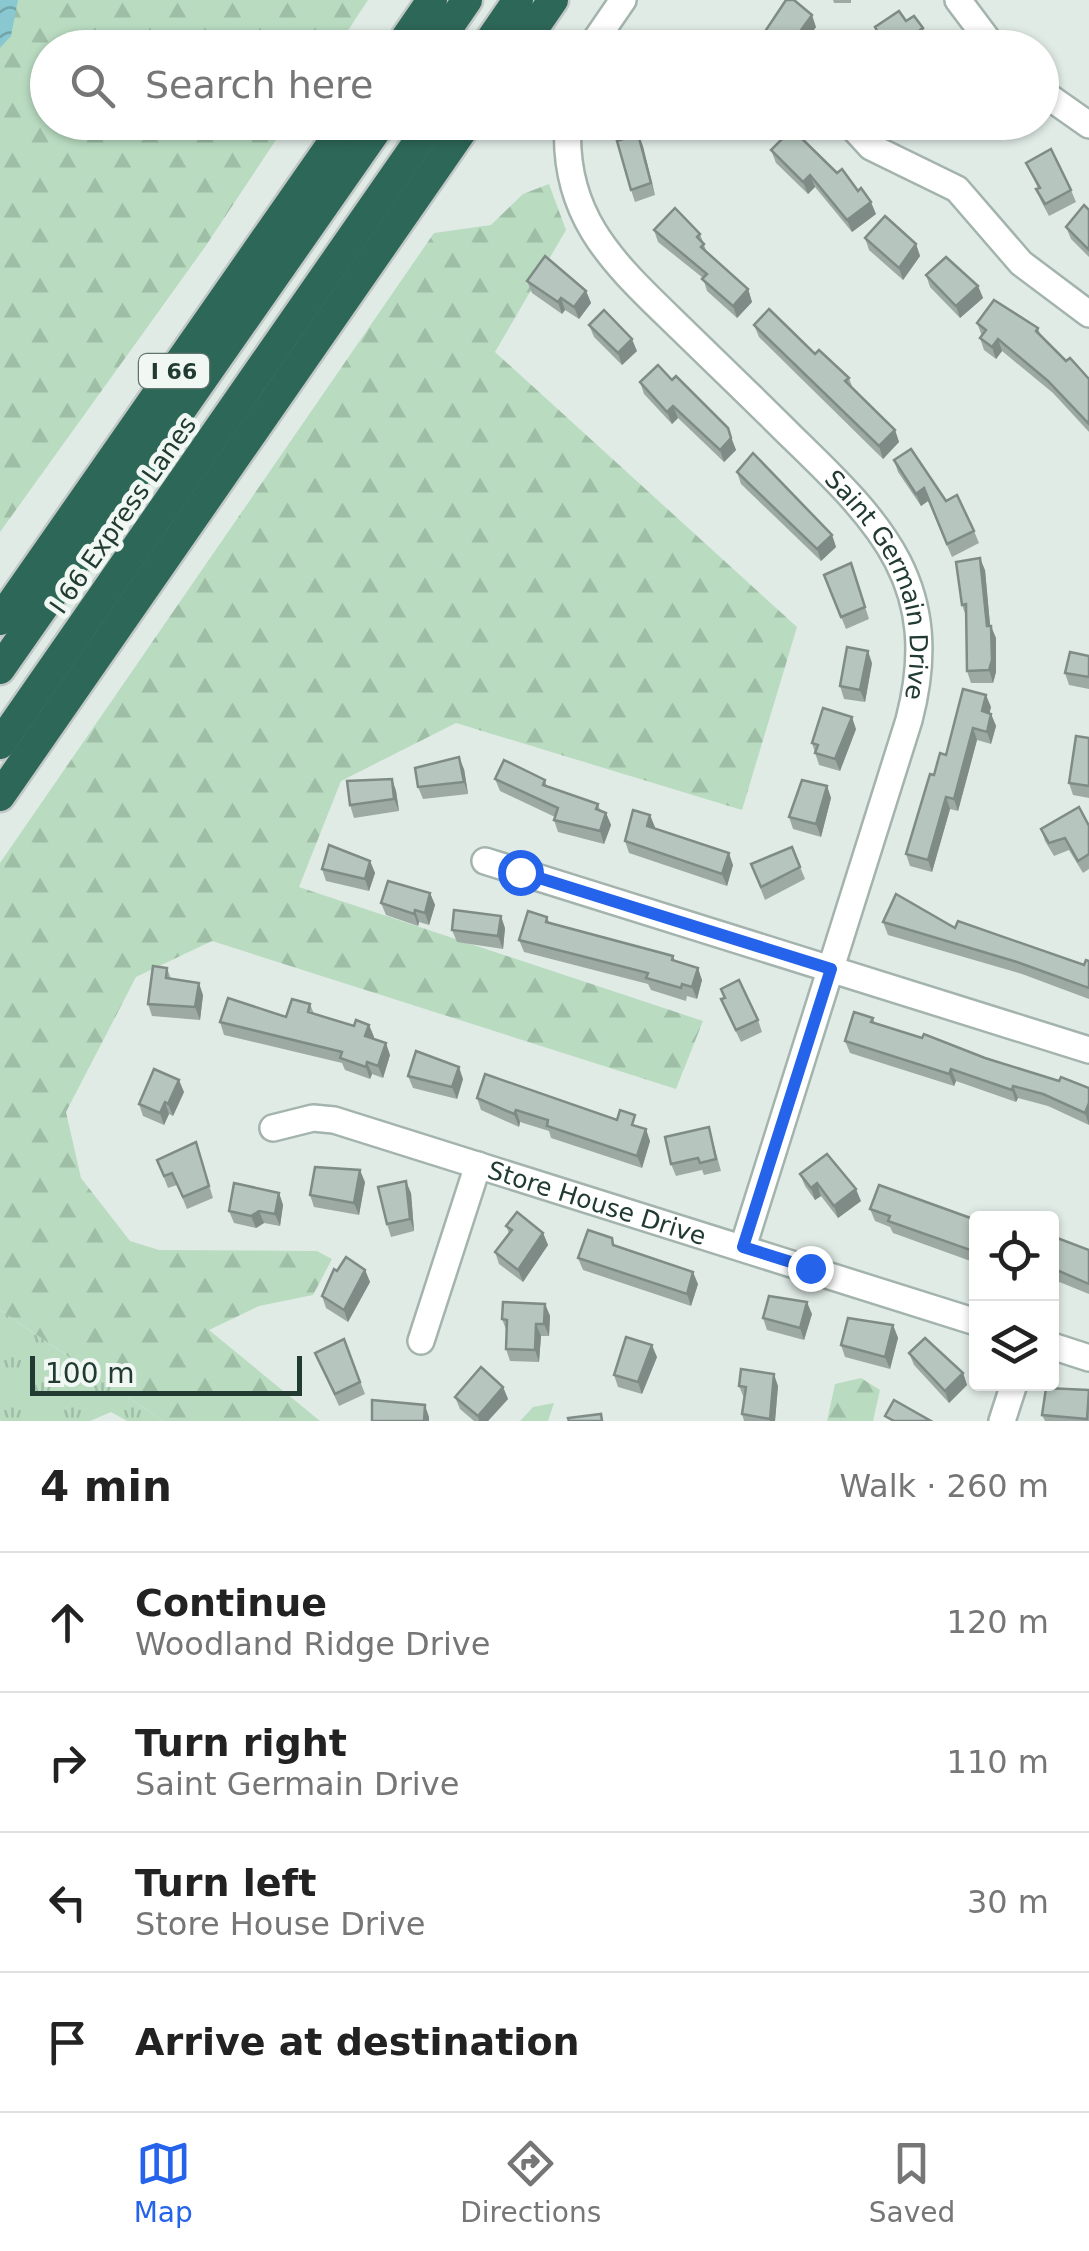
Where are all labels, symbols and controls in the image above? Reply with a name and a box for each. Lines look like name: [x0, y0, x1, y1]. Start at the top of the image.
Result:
search box: [30, 30, 1059, 140]
icon: search: [65, 58, 120, 113]
text: Search here: [145, 63, 373, 107]
road number: I 66: [139, 354, 209, 388]
street label: I 66 Express Lanes: [44, 411, 202, 619]
street label: Saint Germain Drive: [819, 464, 934, 702]
route start: [498, 850, 544, 896]
street label: Store House Drive: [484, 1155, 710, 1251]
map controls: [969, 1211, 1059, 1391]
button: locate: [969, 1211, 1059, 1301]
route end: [788, 1246, 834, 1292]
button: layers: [969, 1301, 1059, 1391]
scale bar: [30, 1351, 302, 1396]
text: 100 m: [45, 1357, 135, 1390]
text: 4 min: [40, 1462, 172, 1511]
text: Walk · 260 m: [839, 1467, 1049, 1505]
text: Continue: [135, 1581, 327, 1625]
icon: ahead: [40, 1595, 95, 1650]
text: 120 m: [947, 1603, 1049, 1641]
text: Woodland Ridge Drive: [135, 1625, 490, 1663]
text: Turn right: [135, 1721, 347, 1765]
icon: right: [40, 1735, 95, 1790]
text: 110 m: [947, 1743, 1049, 1781]
text: Saint Germain Drive: [135, 1765, 459, 1803]
text: Turn left: [135, 1861, 316, 1905]
icon: left: [40, 1875, 95, 1930]
text: 30 m: [967, 1883, 1049, 1921]
text: Store House Drive: [135, 1905, 426, 1943]
icon: arrive: [40, 2015, 95, 2070]
text: Arrive at destination: [135, 2020, 580, 2064]
tab: Map: [134, 2136, 193, 2229]
tab: Directions: [460, 2136, 601, 2229]
tab: Saved: [869, 2136, 955, 2229]

